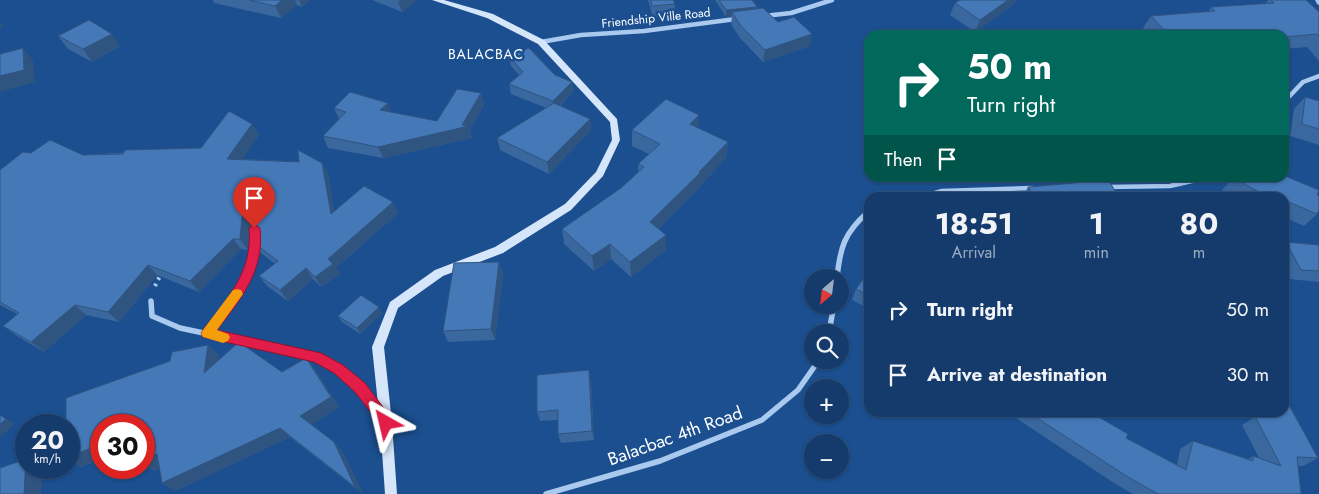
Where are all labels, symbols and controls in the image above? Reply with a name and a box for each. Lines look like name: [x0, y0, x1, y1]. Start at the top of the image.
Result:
street label: Friendship Ville Road: [601, 3, 711, 33]
text: 50 m: [967, 42, 1052, 92]
district label: BALACBAC: [448, 44, 524, 64]
icon: right: [884, 50, 949, 115]
text: Turn right: [967, 88, 1055, 120]
icon: arrive: [933, 145, 961, 173]
text: Then: [884, 146, 923, 173]
pin: [233, 177, 275, 228]
icon: arrive: [240, 184, 268, 212]
text: 18:51: [935, 202, 1013, 245]
text: 1: [1089, 202, 1104, 245]
text: 80: [1180, 202, 1218, 245]
text: Arrival: [952, 241, 996, 264]
text: min: [1084, 241, 1109, 264]
text: m: [1193, 241, 1205, 264]
north arrow: [804, 269, 849, 314]
map controls: [804, 269, 849, 479]
icon: right: [884, 296, 912, 324]
text: Turn right: [927, 296, 1013, 323]
text: 50 m: [1226, 296, 1269, 323]
button: search: [804, 324, 849, 369]
icon: arrive: [884, 361, 912, 389]
text: Arrive at destination: [927, 361, 1107, 388]
text: 30 m: [1227, 361, 1269, 388]
button: +: [804, 379, 849, 424]
position arrow: [359, 396, 411, 448]
street label: Balacbac 4th Road: [604, 400, 746, 472]
speed limit sign: 30: [90, 414, 155, 479]
text: 20: [31, 422, 64, 458]
button: −: [804, 434, 849, 479]
text: km/h: [34, 450, 61, 468]

